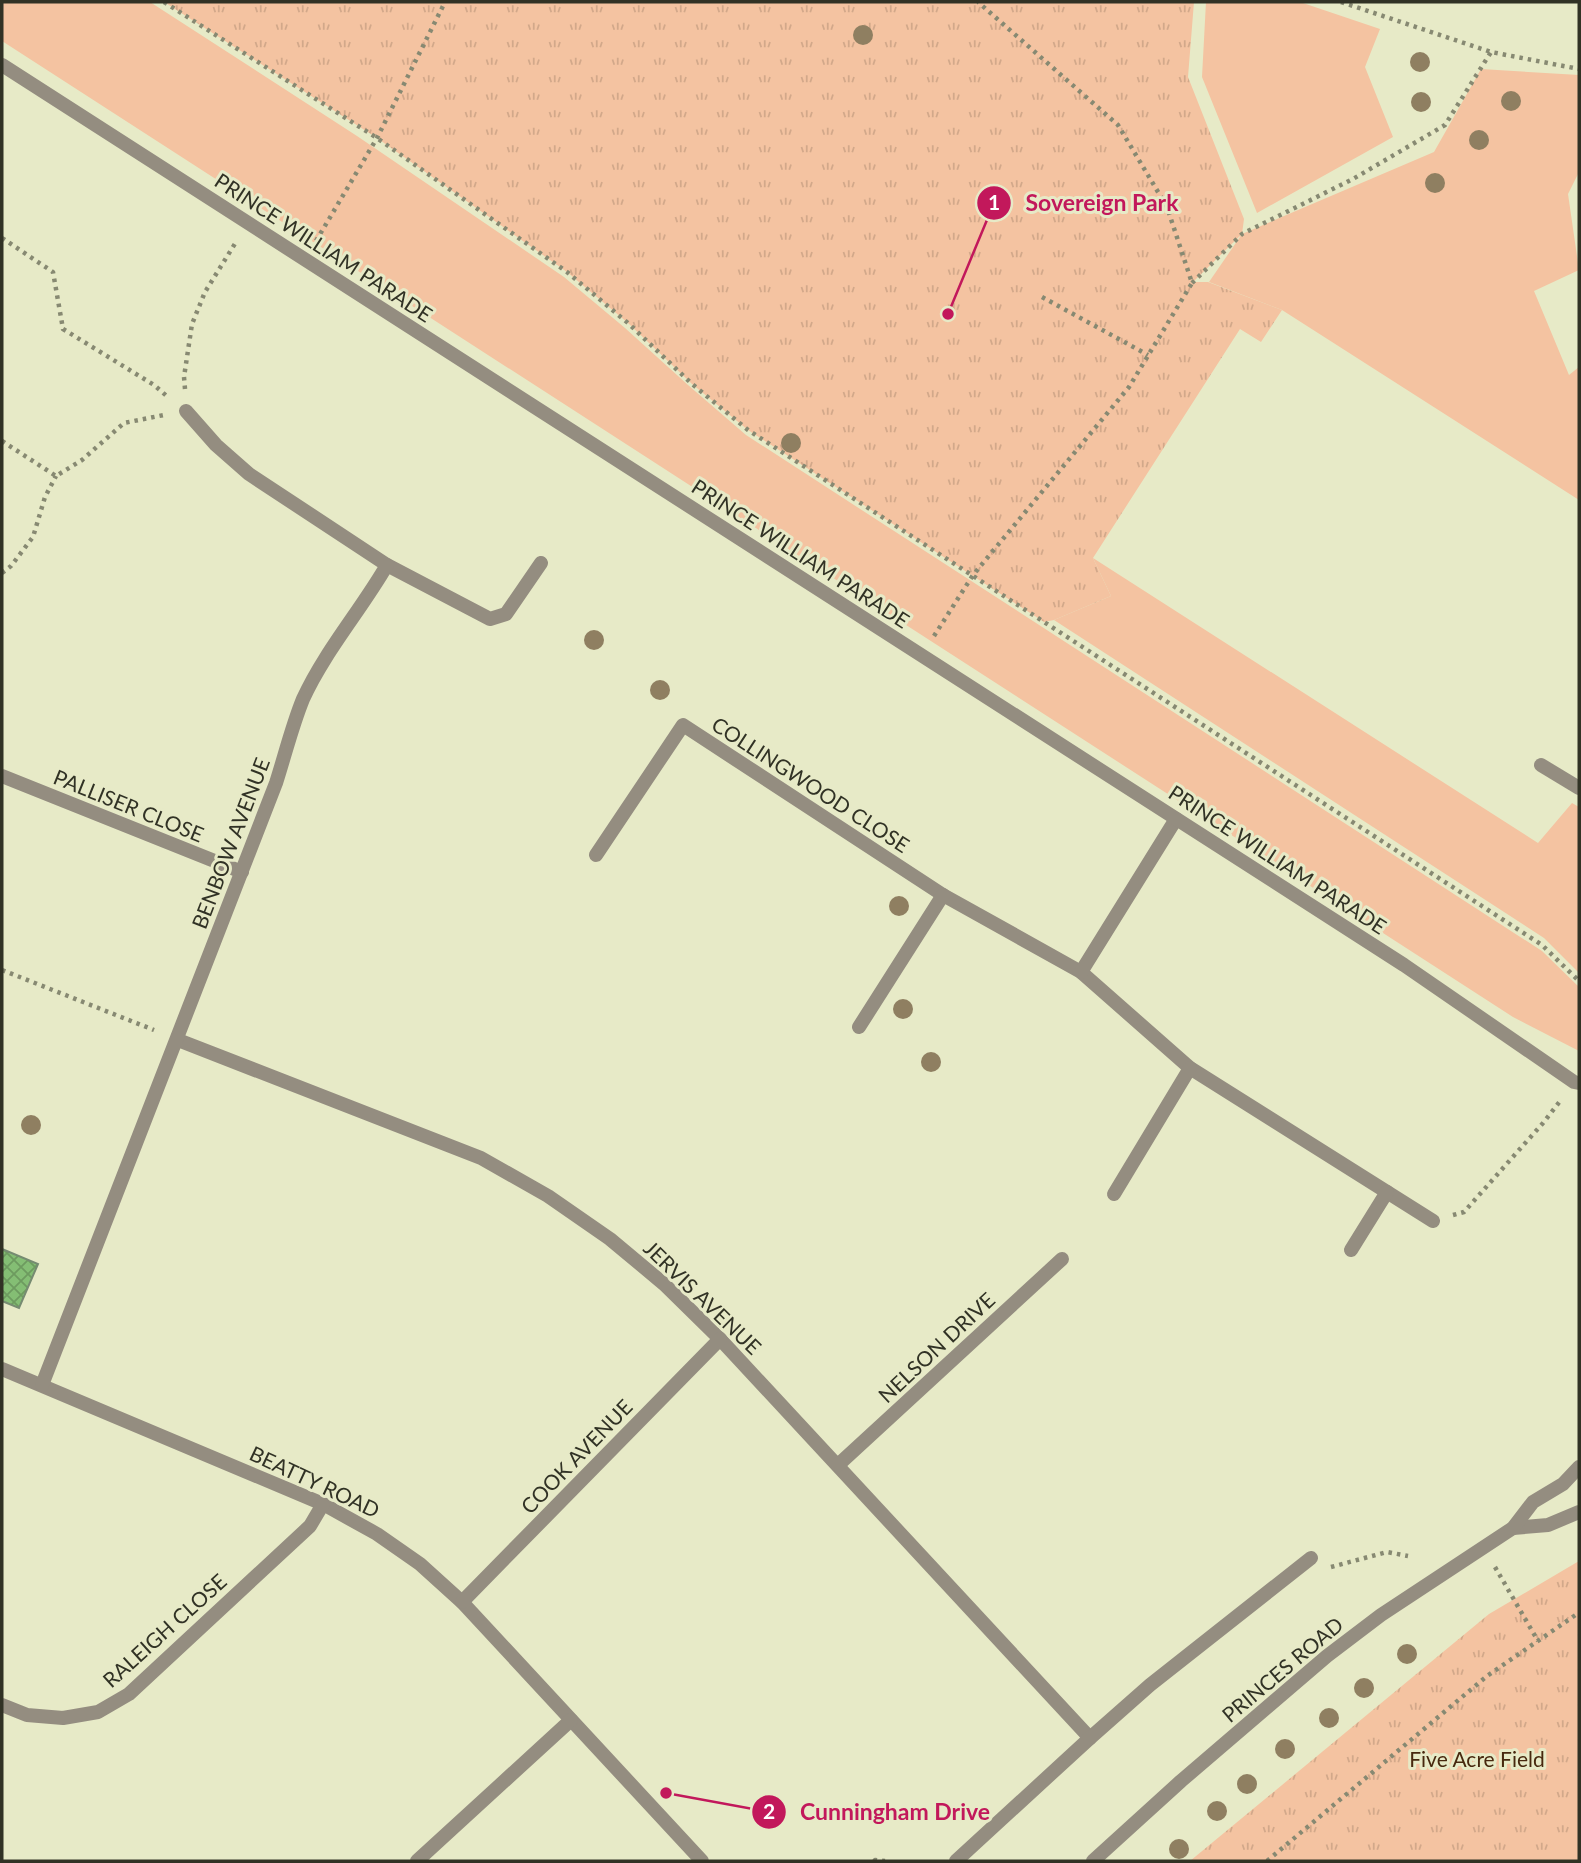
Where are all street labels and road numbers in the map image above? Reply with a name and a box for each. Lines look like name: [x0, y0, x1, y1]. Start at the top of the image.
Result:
street label: PRINCE WILLIAM PARADE: [211, 167, 437, 327]
street label: PRINCE WILLIAM PARADE: [688, 473, 914, 633]
street label: COLLINGWOOD CLOSE: [708, 711, 914, 857]
street label: BENBOW AVENUE: [186, 754, 274, 932]
street label: PALLISER CLOSE: [50, 763, 208, 847]
street label: PRINCE WILLIAM PARADE: [1165, 779, 1391, 939]
street label: JERVIS AVENUE: [639, 1235, 767, 1359]
street label: NELSON DRIVE: [873, 1287, 999, 1407]
street label: COOK AVENUE: [515, 1394, 637, 1518]
street label: BEATTY ROAD: [246, 1440, 384, 1522]
street label: RALEIGH CLOSE: [97, 1568, 231, 1692]
street label: PRINCES ROAD: [1216, 1611, 1348, 1727]

